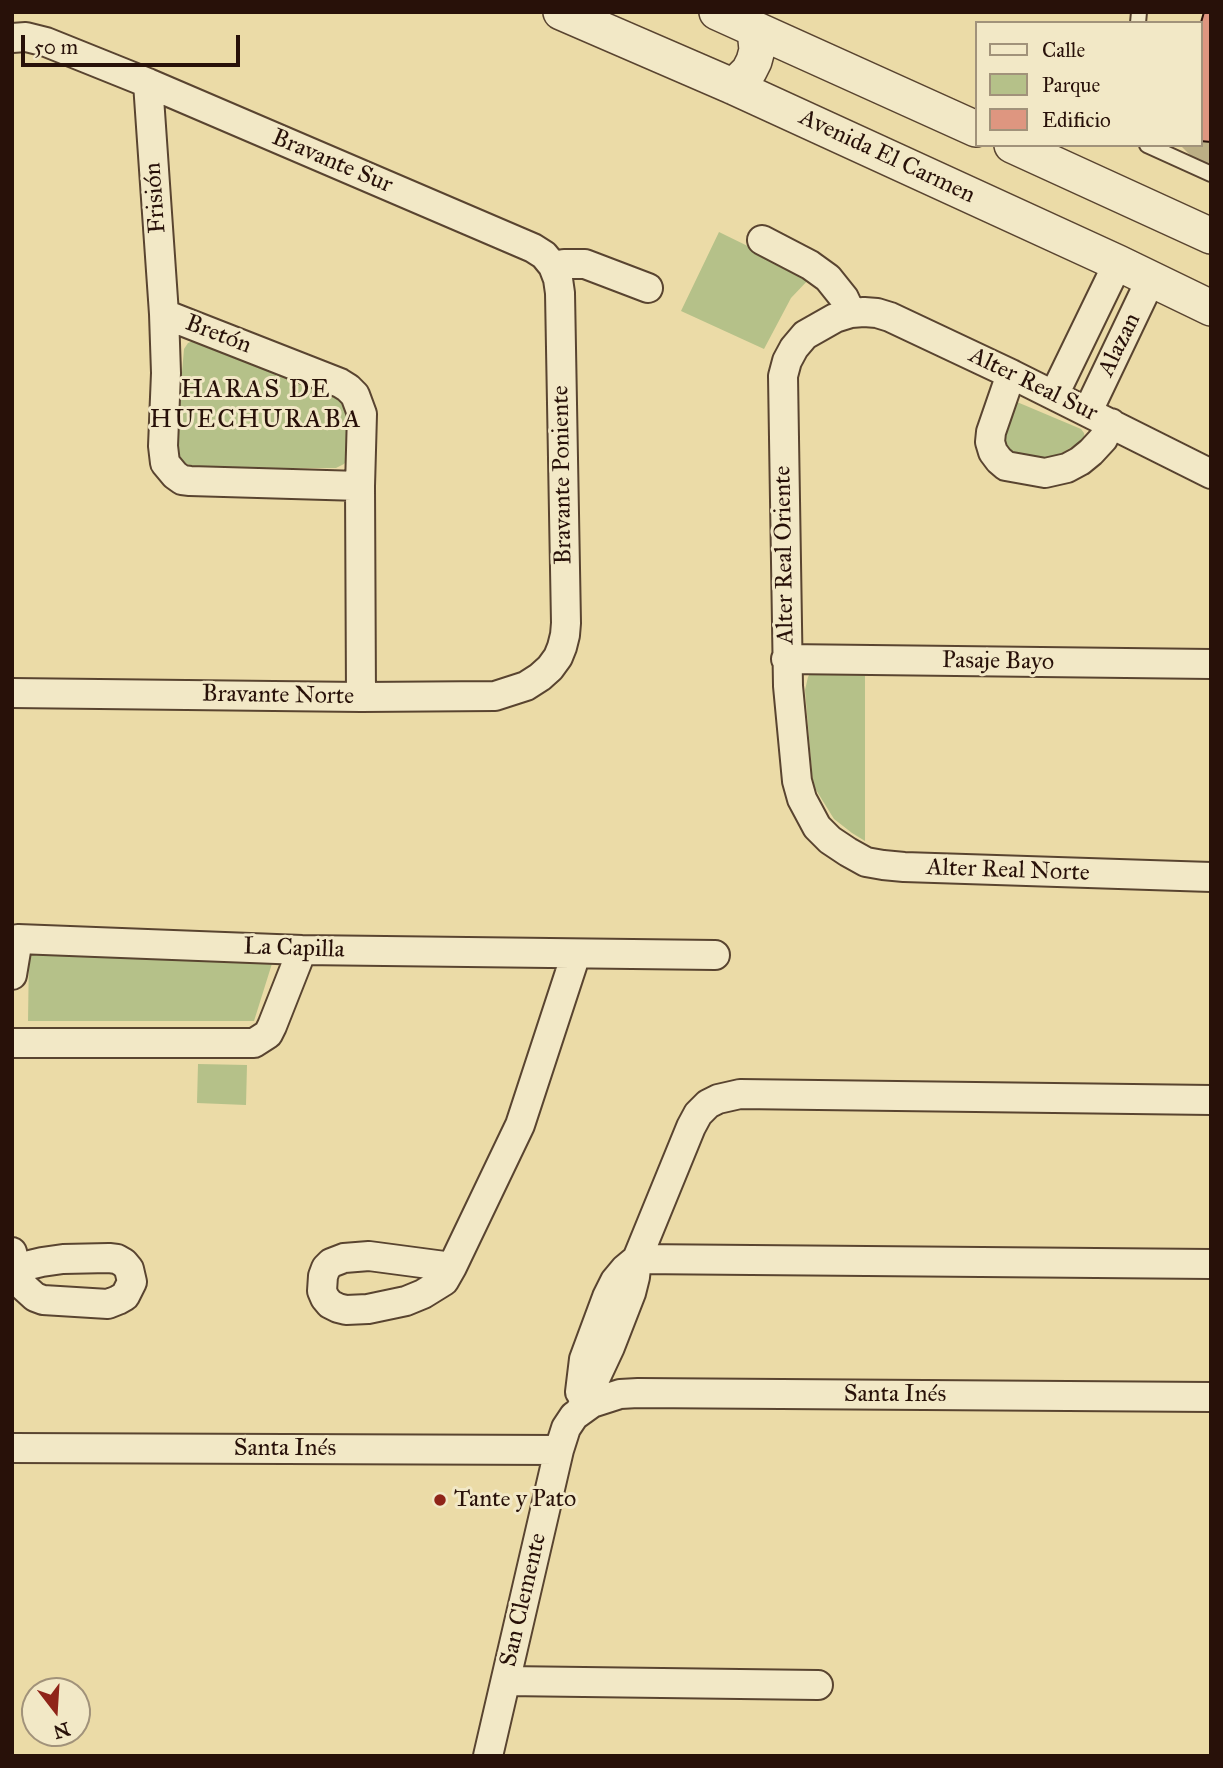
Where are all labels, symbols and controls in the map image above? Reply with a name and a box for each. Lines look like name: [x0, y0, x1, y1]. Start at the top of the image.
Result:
scale bar: [24, 21, 243, 65]
legend: [974, 21, 1202, 147]
text: 50 m: [34, 34, 78, 60]
text: Calle: [1042, 37, 1085, 63]
text: Parque: [1042, 72, 1100, 98]
street label: Avenida El Carmen: [795, 104, 979, 210]
text: Edificio: [1042, 107, 1111, 133]
street label: Bravante Sur: [267, 124, 397, 200]
street label: Frisión: [139, 161, 173, 235]
street label: Bretón: [181, 309, 255, 361]
street label: Alazan: [1092, 309, 1148, 381]
street label: Alter Real Sur: [964, 342, 1102, 428]
district label: HARAS DE HUECHURABA: [151, 375, 361, 436]
street label: Bravante Poniente: [547, 385, 579, 565]
street label: Alter Real Oriente: [769, 465, 801, 645]
street label: Pasaje Bayo: [942, 647, 1054, 677]
street label: Bravante Norte: [202, 680, 354, 712]
street label: Alter Real Norte: [926, 854, 1090, 888]
street label: La Capilla: [243, 933, 345, 965]
street label: Santa Inés: [844, 1381, 946, 1409]
street label: Santa Inés: [234, 1435, 336, 1463]
place label: Tante y Pato: [454, 1486, 576, 1514]
marker: Tante y Pato: [432, 1492, 448, 1508]
street label: San Clemente: [495, 1530, 553, 1670]
north arrow: [21, 1677, 91, 1747]
text: N: [51, 1717, 73, 1744]

